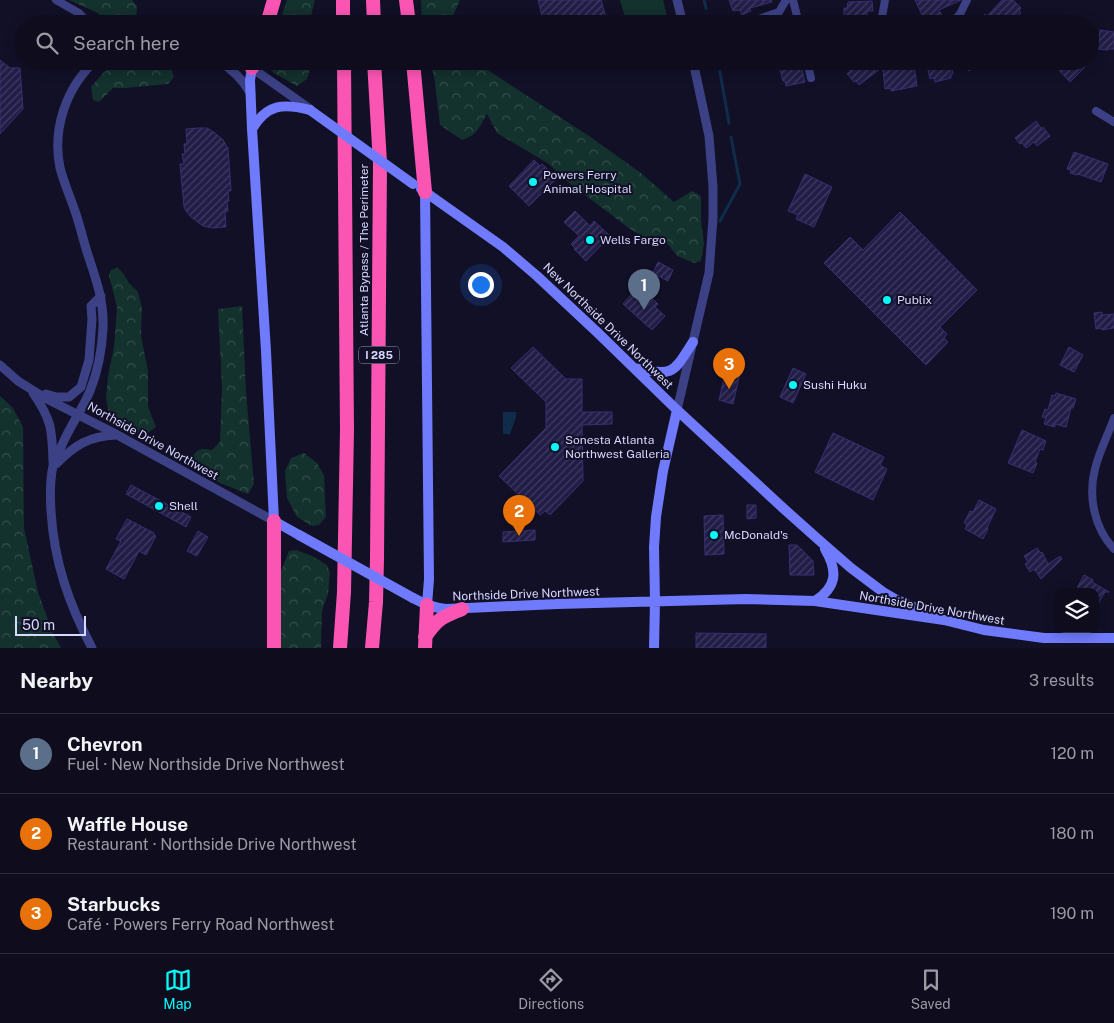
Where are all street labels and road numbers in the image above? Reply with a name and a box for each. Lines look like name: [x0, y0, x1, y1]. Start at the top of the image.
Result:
street label: Atlanta Bypass / The Perimeter: [357, 163, 371, 336]
street label: New Northside Drive Northwest: [540, 260, 676, 392]
road number: I 285: [359, 346, 399, 364]
street label: Northside Drive Northwest: [85, 399, 221, 483]
street label: Northside Drive Northwest: [452, 584, 600, 604]
street label: Northside Drive Northwest: [858, 588, 1006, 628]

